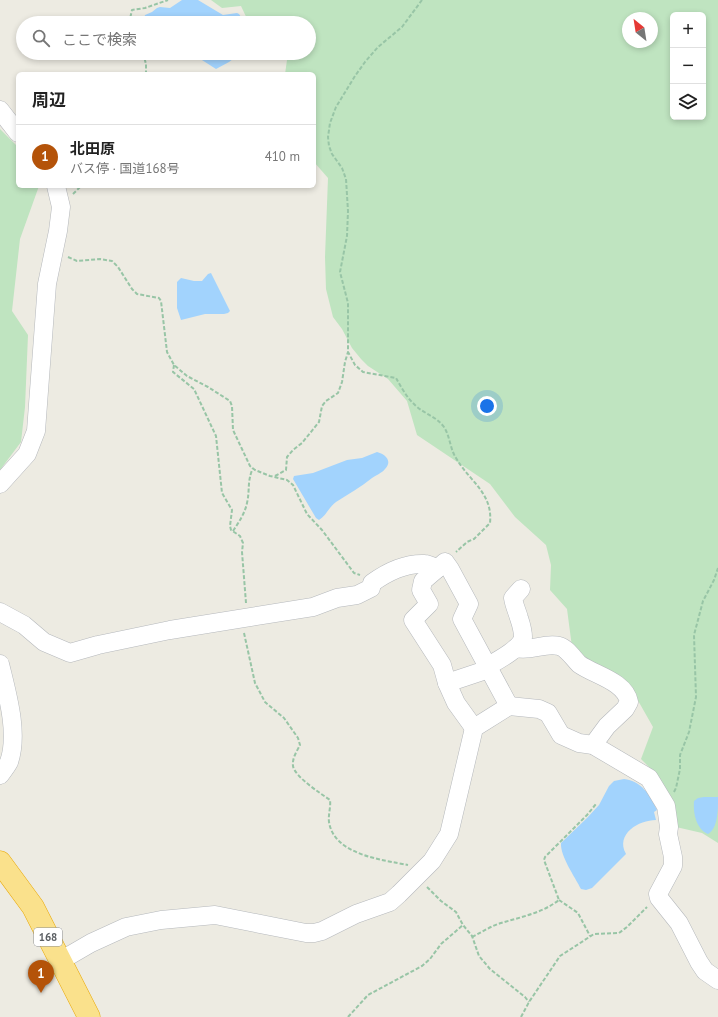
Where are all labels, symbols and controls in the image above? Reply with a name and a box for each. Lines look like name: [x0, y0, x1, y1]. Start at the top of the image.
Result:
north arrow: [622, 12, 658, 48]
map controls: [670, 12, 706, 120]
button: +: [670, 12, 706, 48]
search box: [16, 16, 316, 60]
icon: search: [30, 27, 52, 49]
text: ここで検索: [62, 30, 137, 49]
button: −: [670, 48, 706, 84]
button: layers: [670, 84, 706, 120]
text: 周辺: [32, 89, 66, 111]
text: 北田原: [70, 139, 115, 158]
text: 1: [41, 148, 49, 165]
text: 410 m: [265, 148, 300, 165]
text: バス停 · 国道168号: [70, 160, 180, 177]
your location: [477, 396, 497, 416]
road number: 168: [34, 928, 62, 946]
pin: 1: [28, 960, 54, 993]

